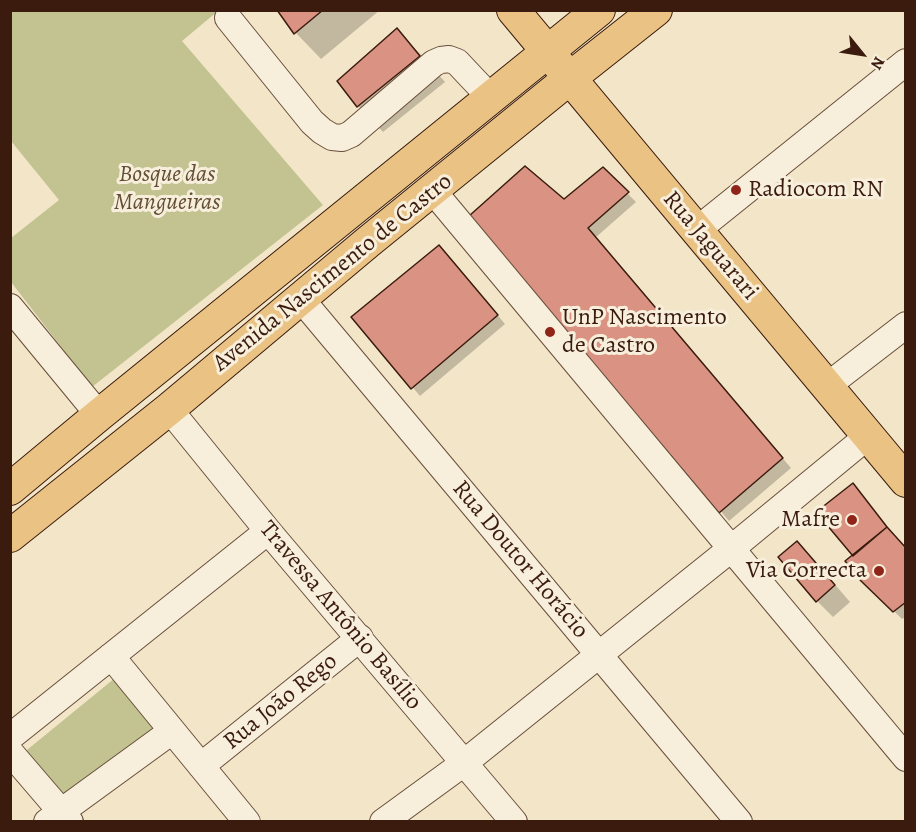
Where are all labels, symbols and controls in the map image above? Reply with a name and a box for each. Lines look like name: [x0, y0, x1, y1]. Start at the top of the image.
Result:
north arrow: [832, 24, 892, 84]
text: N: [865, 52, 890, 74]
park label: Bosque das Mangueiras: [114, 161, 220, 217]
street label: Avenida Nascimento de Castro: [208, 168, 458, 378]
place label: Radiocom RN: [748, 176, 883, 204]
marker: Radiocom RN: [729, 183, 743, 197]
street label: Rua Jaguarari: [656, 186, 764, 306]
place label: UnP Nascimento de Castro: [562, 304, 727, 360]
marker: UnP Nascimento de Castro: [543, 325, 557, 339]
street label: Rua Doutor Horácio: [446, 475, 594, 645]
place label: Mafre: [781, 506, 840, 534]
marker: Mafre: [845, 513, 859, 527]
street label: Travessa Antônio Basílio: [252, 516, 428, 716]
place label: Via Correcta: [746, 557, 867, 585]
marker: Via Correcta: [872, 564, 886, 578]
street label: Rua João Rego: [218, 647, 344, 757]

